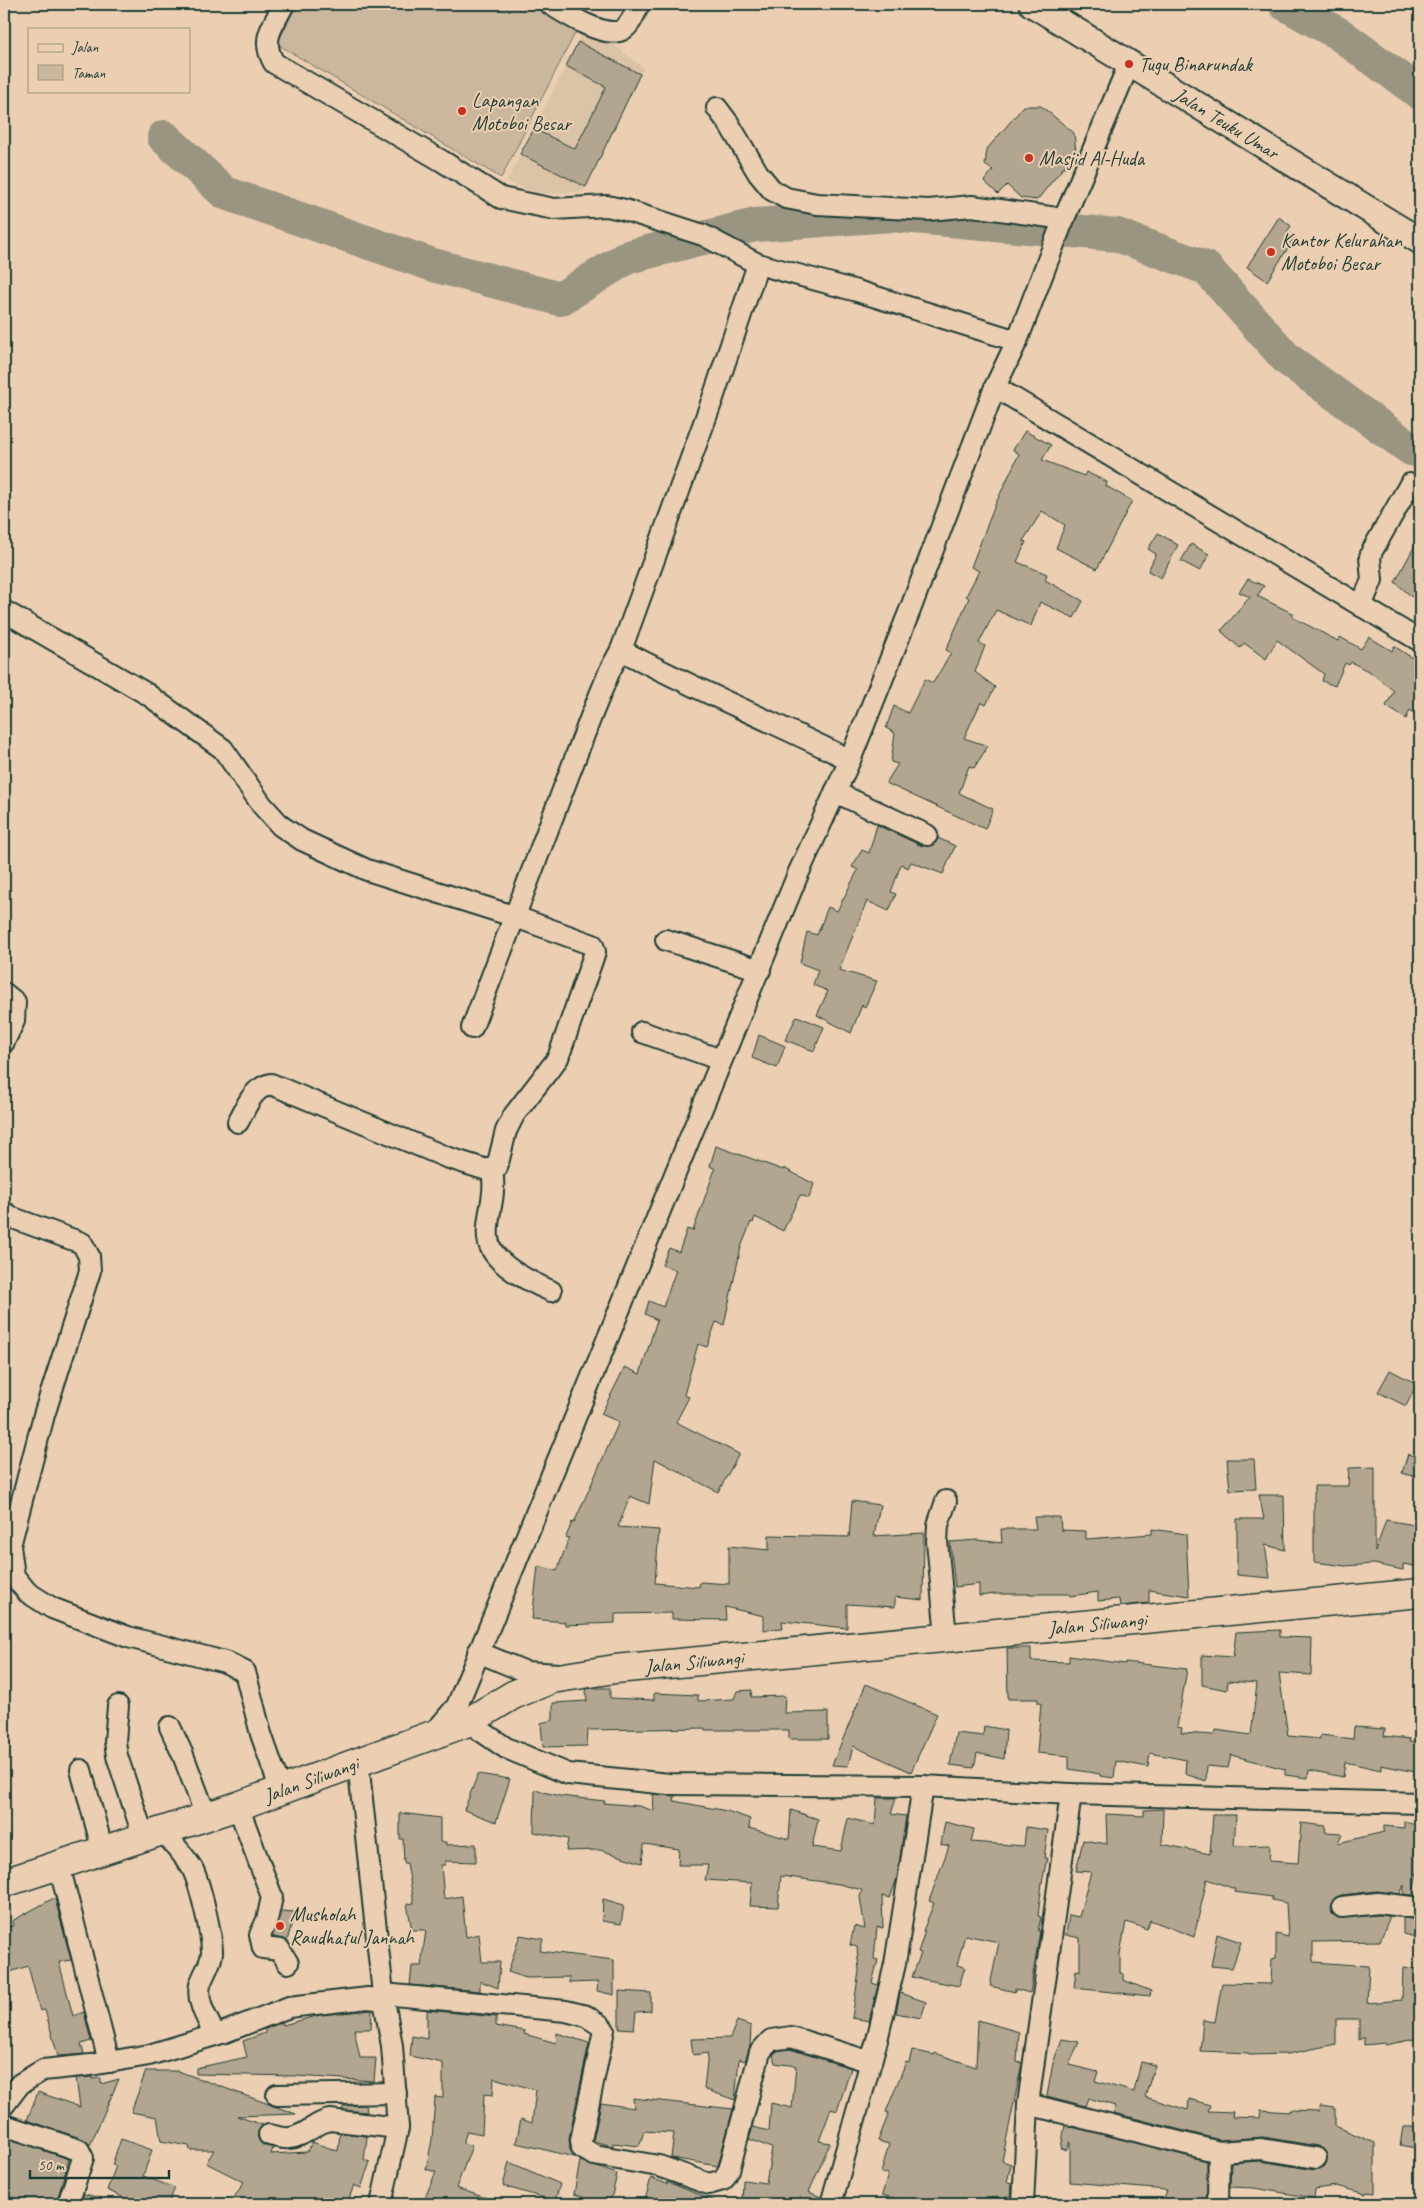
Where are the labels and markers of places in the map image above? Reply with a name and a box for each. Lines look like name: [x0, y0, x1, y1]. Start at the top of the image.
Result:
place label: Tugu Binarundak: [1139, 52, 1253, 77]
marker: Tugu Binarundak: [1123, 58, 1135, 70]
place label: Lapangan Motoboi Besar: [472, 88, 572, 136]
marker: Lapangan Motoboi Besar: [456, 105, 468, 117]
place label: Masjid Al-Huda: [1039, 146, 1146, 171]
marker: Masjid Al-Huda: [1023, 152, 1035, 164]
place label: Kantor Kelurahan Motoboi Besar: [1281, 228, 1403, 276]
marker: Kantor Kelurahan Motoboi Besar: [1265, 246, 1277, 258]
place label: Musholah Raudhatul Jannah: [290, 1902, 416, 1950]
marker: Musholah Raudhatul Jannah: [274, 1920, 286, 1932]

